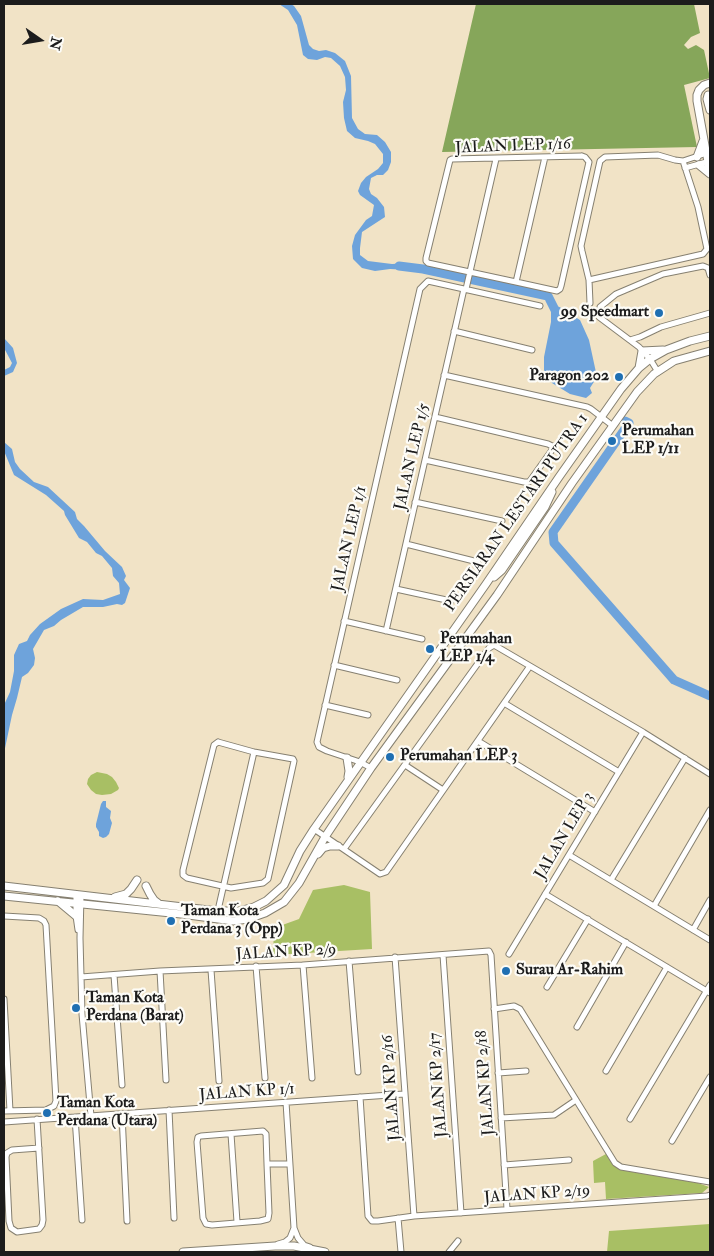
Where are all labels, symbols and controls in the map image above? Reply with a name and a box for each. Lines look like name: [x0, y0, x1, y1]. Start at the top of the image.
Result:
north arrow: [15, 15, 65, 65]
text: N: [45, 35, 65, 52]
street label: JALAN LEP 1/16: [455, 135, 571, 159]
place label: 99 Speedmart: [561, 303, 649, 323]
marker: 99 Speedmart: [653, 307, 665, 319]
place label: Paragon 202: [529, 367, 609, 387]
marker: Paragon 202: [613, 371, 625, 383]
street label: JALAN LEP 1/5: [391, 402, 435, 512]
street label: PERSIARAN LESTARI PUTRA 1: [441, 410, 593, 616]
place label: Perumahan LEP 1/11: [622, 422, 694, 460]
marker: Perumahan LEP 1/11: [606, 435, 618, 447]
street label: JALAN LEP 1/1: [329, 484, 371, 594]
place label: Perumahan LEP 1/4: [440, 630, 512, 668]
marker: Perumahan LEP 1/4: [424, 643, 436, 655]
place label: Perumahan LEP 3: [400, 747, 517, 767]
marker: Perumahan LEP 3: [384, 751, 396, 763]
street label: JALAN LEP 3: [531, 789, 599, 883]
place label: Taman Kota Perdana 3 (Opp): [181, 902, 283, 940]
marker: Taman Kota Perdana 3 (Opp): [165, 915, 177, 927]
street label: JALAN KP 2/9: [235, 941, 337, 965]
place label: Surau Ar-Rahim: [516, 961, 623, 981]
marker: Surau Ar-Rahim: [500, 965, 512, 977]
place label: Taman Kota Perdana (Barat): [86, 989, 184, 1027]
marker: Taman Kota Perdana (Barat): [70, 1002, 82, 1014]
street label: JALAN KP 2/18: [473, 1030, 499, 1136]
street label: JALAN KP 2/17: [426, 1032, 452, 1138]
street label: JALAN KP 2/16: [379, 1034, 405, 1142]
street label: JALAN KP 1/1: [199, 1080, 295, 1106]
place label: Taman Kota Perdana (Utara): [57, 1094, 157, 1132]
marker: Taman Kota Perdana (Utara): [41, 1107, 53, 1119]
street label: JALAN KP 2/19: [483, 1182, 591, 1208]

